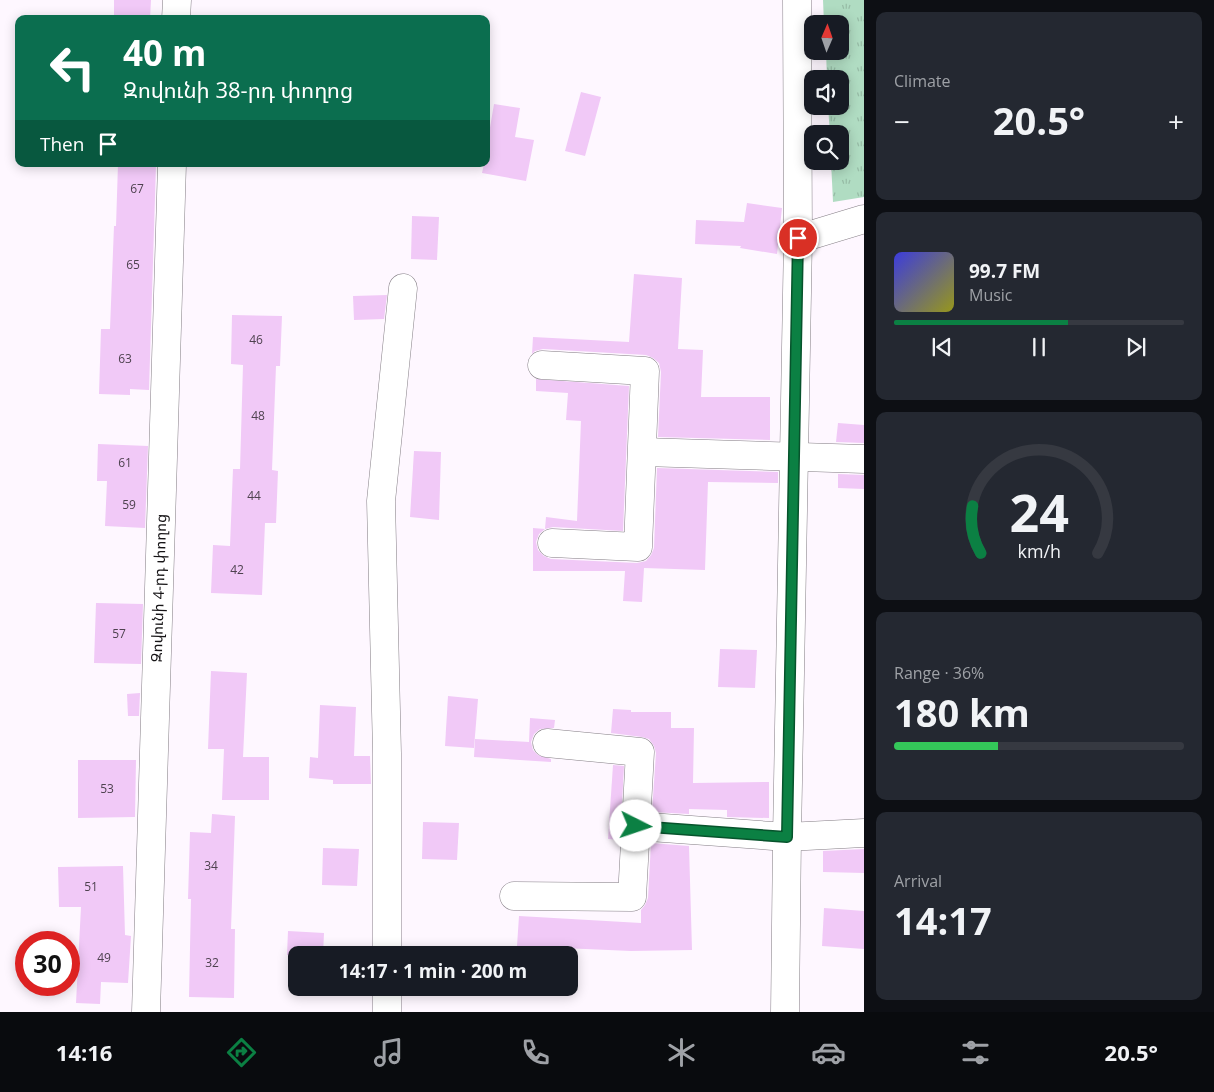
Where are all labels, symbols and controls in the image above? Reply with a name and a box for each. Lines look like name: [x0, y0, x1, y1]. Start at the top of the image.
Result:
north arrow: [804, 15, 849, 60]
map controls: [804, 15, 849, 170]
text: 40 m: [123, 29, 206, 76]
icon: left: [40, 35, 105, 100]
button: sound: [804, 70, 849, 115]
text: Climate: [894, 70, 951, 92]
text: Զովունի 38-րդ փողոց: [123, 74, 353, 104]
text: 20.5°: [993, 94, 1085, 146]
text: −: [894, 102, 910, 140]
text: +: [1168, 102, 1184, 140]
button: search: [804, 125, 849, 170]
icon: arrive: [94, 130, 122, 158]
text: Then: [40, 131, 84, 157]
house number: 67: [130, 180, 144, 197]
pin: [777, 217, 819, 259]
icon: arrive: [784, 224, 812, 252]
house number: 65: [126, 256, 140, 273]
text: 99.7 FM: [969, 258, 1040, 284]
text: Music: [969, 284, 1013, 306]
house number: 46: [249, 331, 263, 348]
icon: previous: [928, 333, 956, 361]
icon: pause: [1025, 333, 1053, 361]
icon: next: [1122, 333, 1150, 361]
house number: 63: [118, 350, 132, 367]
house number: 48: [251, 407, 265, 424]
house number: 61: [118, 454, 132, 471]
text: 24: [1009, 476, 1069, 547]
house number: 44: [247, 487, 261, 504]
house number: 59: [122, 496, 136, 513]
street label: Զովունի 4-րդ փողոց: [146, 514, 170, 663]
text: km/h: [1017, 539, 1061, 563]
house number: 42: [230, 561, 244, 578]
house number: 57: [112, 625, 126, 642]
text: Range · 36%: [894, 662, 984, 684]
text: 180 km: [894, 686, 1030, 738]
house number: 53: [100, 780, 114, 797]
position arrow: [609, 799, 661, 851]
house number: 34: [204, 857, 218, 874]
text: Arrival: [894, 870, 942, 892]
house number: 51: [84, 878, 98, 895]
text: 14:17: [894, 894, 992, 946]
speed limit sign: 30: [15, 931, 80, 996]
house number: 49: [97, 949, 111, 966]
house number: 32: [205, 954, 219, 971]
text: 14:17 · 1 min · 200 m: [339, 958, 527, 984]
icon: directions: [224, 1035, 259, 1070]
icon: music: [371, 1035, 406, 1070]
icon: phone: [518, 1035, 553, 1070]
icon: climate: [664, 1035, 699, 1070]
icon: car: [811, 1035, 846, 1070]
icon: filters: [958, 1035, 993, 1070]
text: 14:16: [56, 1037, 112, 1067]
text: 20.5°: [1105, 1037, 1158, 1067]

